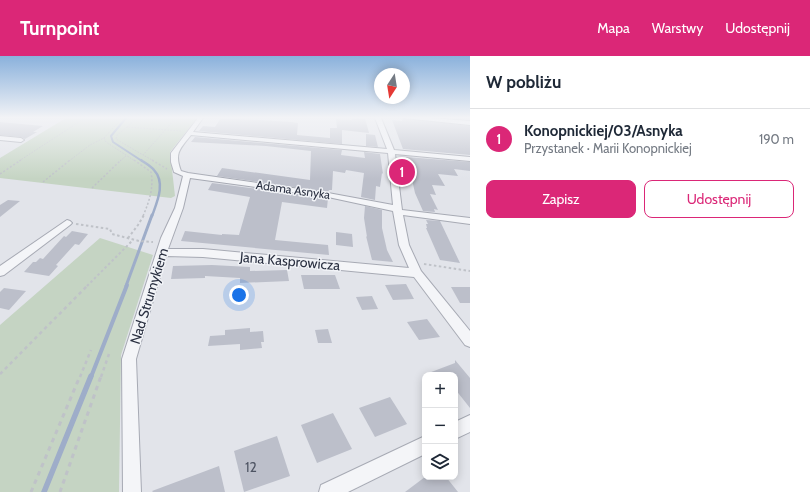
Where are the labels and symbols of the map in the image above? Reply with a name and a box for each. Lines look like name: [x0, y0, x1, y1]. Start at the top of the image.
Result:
north arrow: [374, 68, 410, 104]
pin: 1: [389, 157, 415, 187]
street label: Adama Asnyka: [255, 177, 331, 202]
street label: Nad Strumykiem: [126, 246, 172, 346]
street label: Jana Kasprowicza: [238, 248, 341, 274]
your location: [229, 285, 249, 305]
house number: 12: [245, 458, 257, 476]

